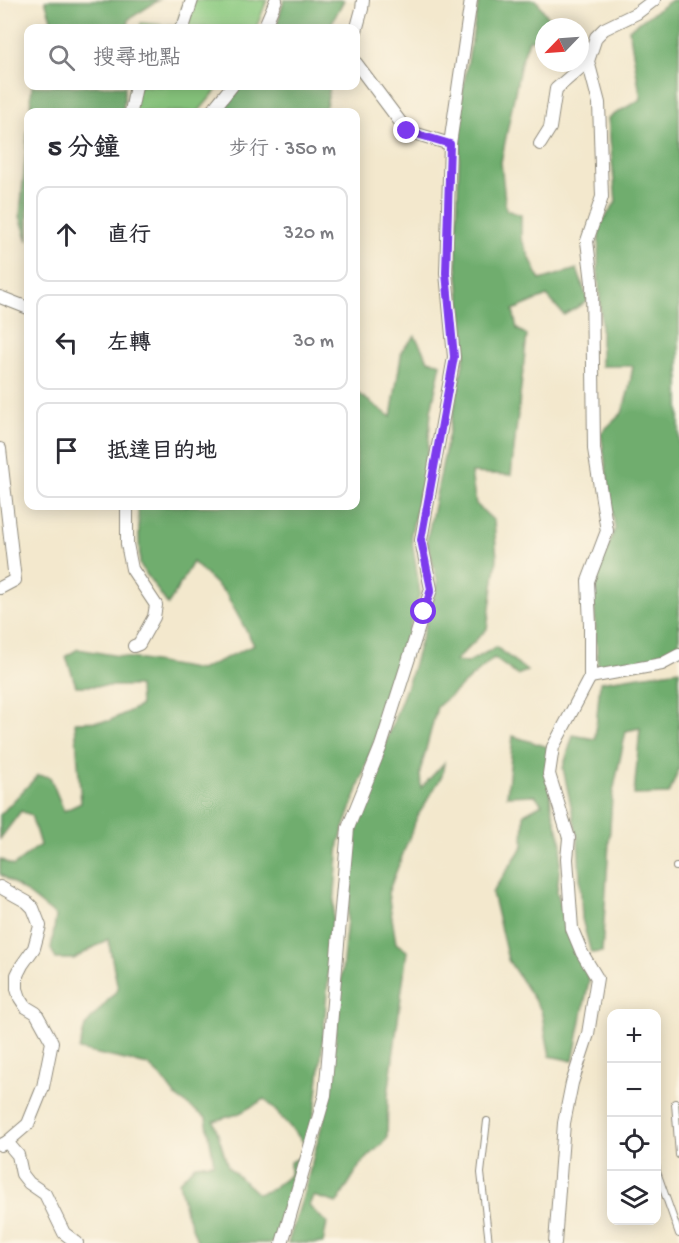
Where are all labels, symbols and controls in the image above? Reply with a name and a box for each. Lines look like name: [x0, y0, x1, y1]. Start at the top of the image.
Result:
north arrow: [535, 18, 589, 72]
search box: [24, 24, 360, 90]
icon: search: [45, 41, 78, 74]
text: 搜尋地點: [93, 47, 181, 73]
route end: [393, 117, 419, 143]
text: 5 分鐘: [48, 135, 120, 166]
text: 步行 · 350 m: [229, 139, 336, 162]
icon: ahead: [50, 218, 83, 251]
text: 320 m: [284, 223, 334, 246]
text: 直行: [107, 224, 151, 250]
icon: left: [50, 326, 83, 359]
text: 30 m: [293, 331, 334, 354]
text: 左轉: [107, 332, 151, 358]
icon: arrive: [50, 434, 83, 467]
text: 抵達目的地: [107, 440, 217, 466]
route start: [410, 598, 436, 624]
map controls: [607, 1009, 661, 1225]
button: +: [607, 1009, 661, 1063]
button: −: [607, 1063, 661, 1117]
button: locate: [607, 1117, 661, 1171]
button: layers: [607, 1171, 661, 1225]

